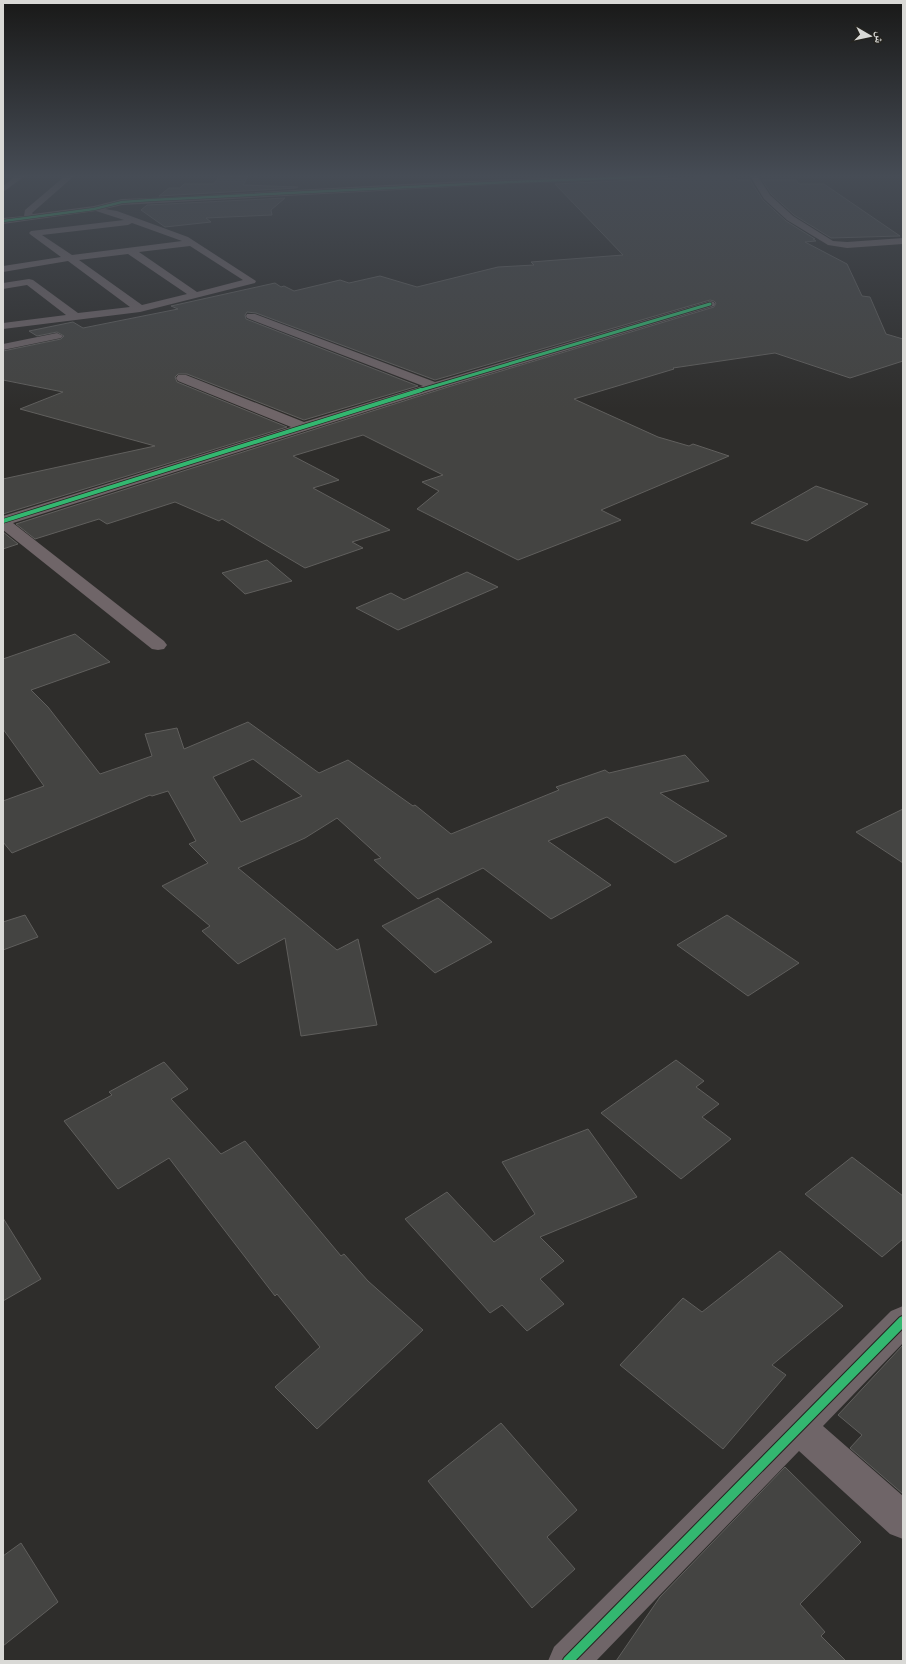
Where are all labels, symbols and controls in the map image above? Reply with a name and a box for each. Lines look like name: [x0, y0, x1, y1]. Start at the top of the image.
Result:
north arrow: [850, 16, 890, 56]
text: ش: [871, 31, 888, 45]

